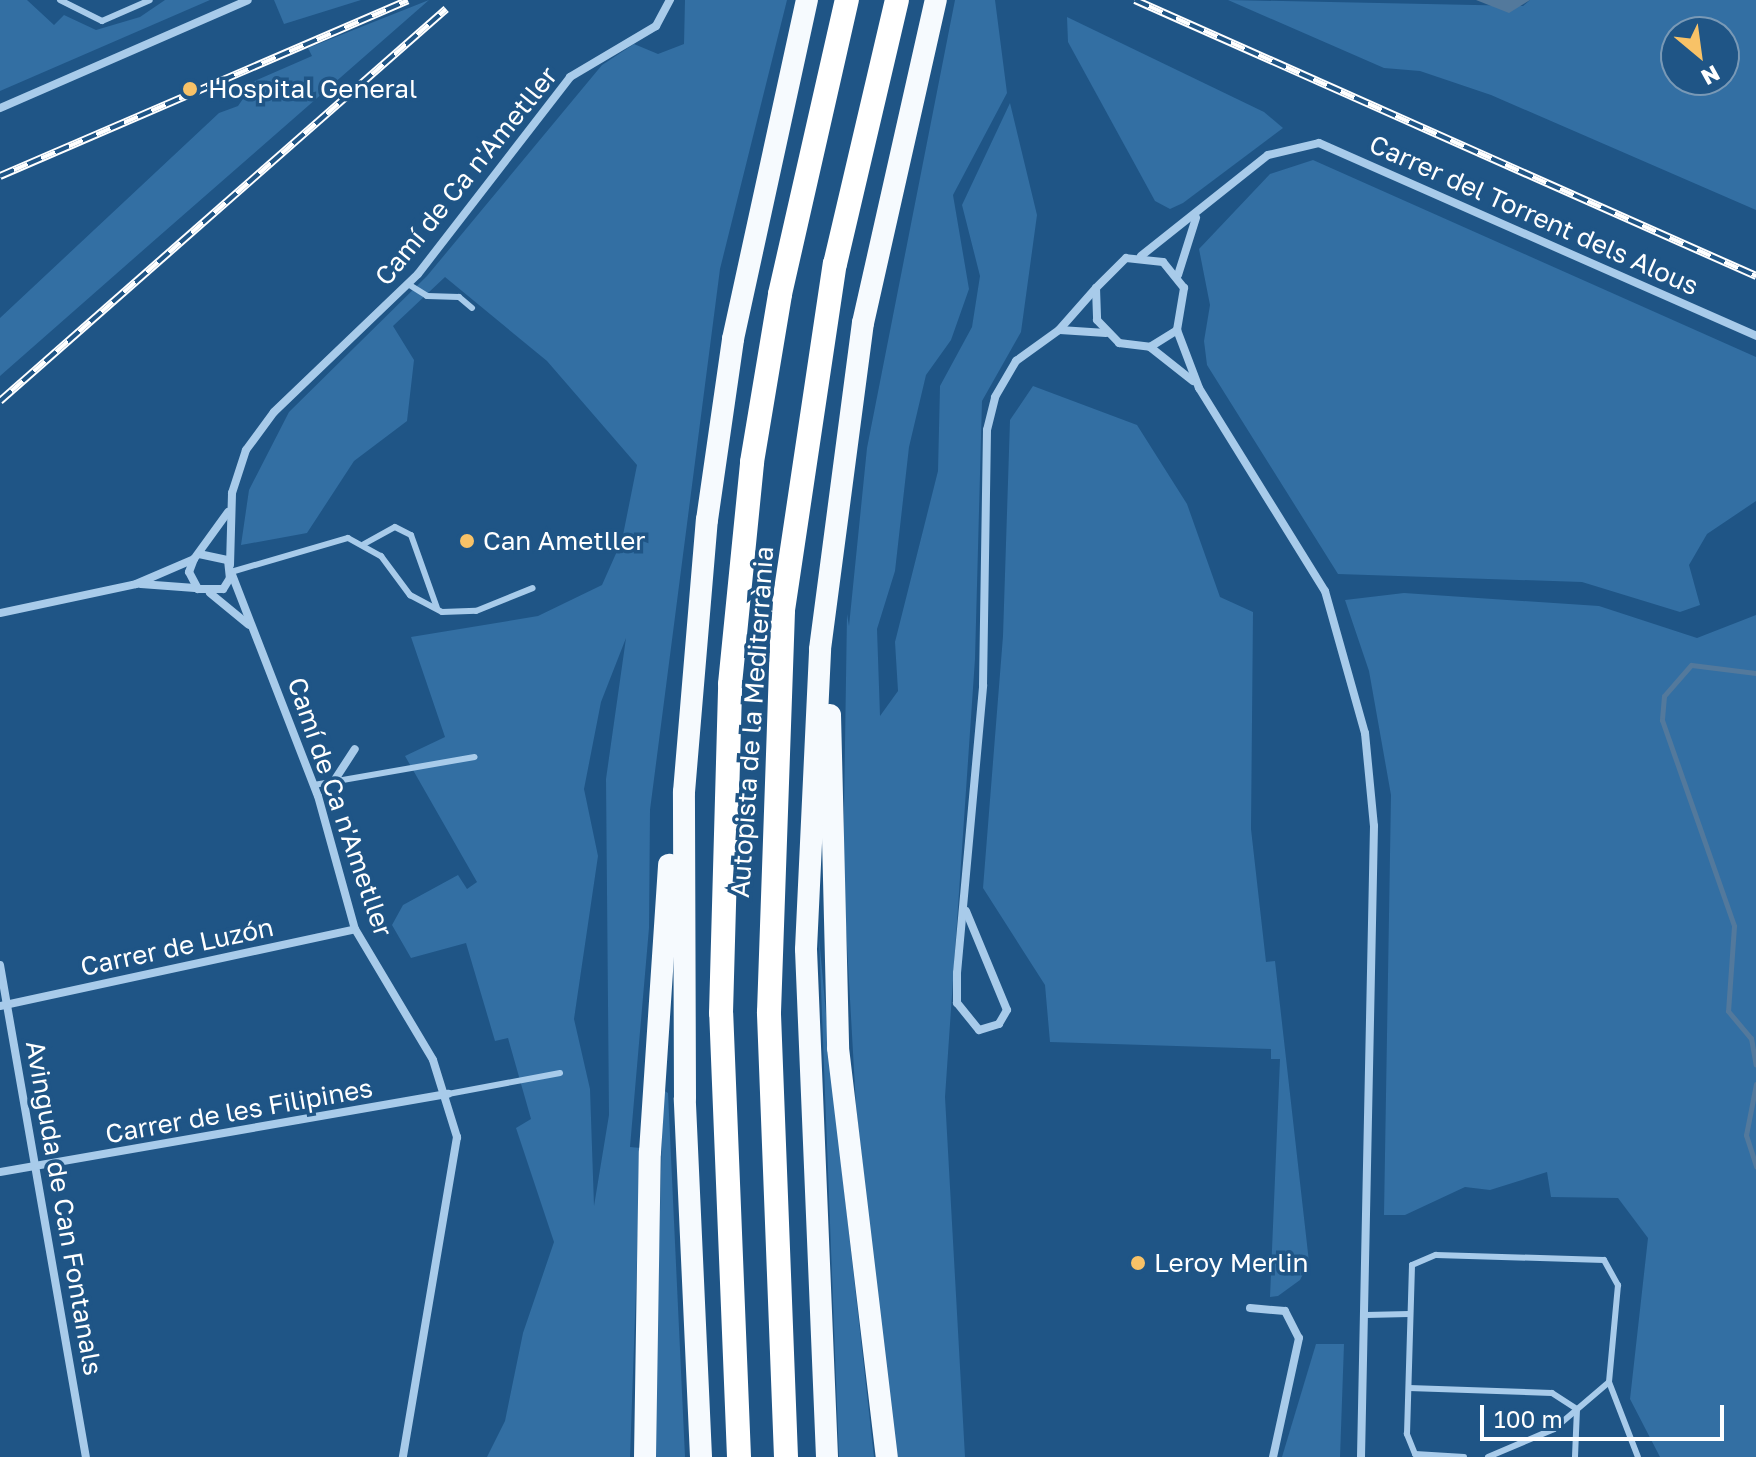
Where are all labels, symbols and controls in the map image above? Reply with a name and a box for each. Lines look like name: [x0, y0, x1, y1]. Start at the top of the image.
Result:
north arrow: [1660, 16, 1740, 96]
street label: Camí de Ca n'Ametller: [368, 60, 564, 292]
text: N: [1697, 60, 1725, 92]
place label: Hospital General: [208, 73, 417, 105]
marker: Hospital General: [179, 78, 201, 100]
street label: Carrer del Torrent dels Alous: [1365, 128, 1703, 302]
place label: Can Ametller: [483, 525, 645, 557]
marker: Can Ametller: [458, 532, 476, 550]
street label: Autopista de la Mediterrània: [724, 545, 780, 899]
street label: Camí de Ca n'Ametller: [281, 673, 399, 941]
street label: Carrer de Luzón: [78, 911, 276, 983]
street label: Avinguda de Can Fontanals: [19, 1038, 109, 1378]
street label: Carrer de les Filipines: [103, 1072, 375, 1150]
place label: Leroy Merlin: [1154, 1247, 1309, 1279]
marker: Leroy Merlin: [1129, 1254, 1147, 1272]
scale bar: [1484, 1389, 1728, 1439]
text: 100 m: [1494, 1404, 1563, 1433]

